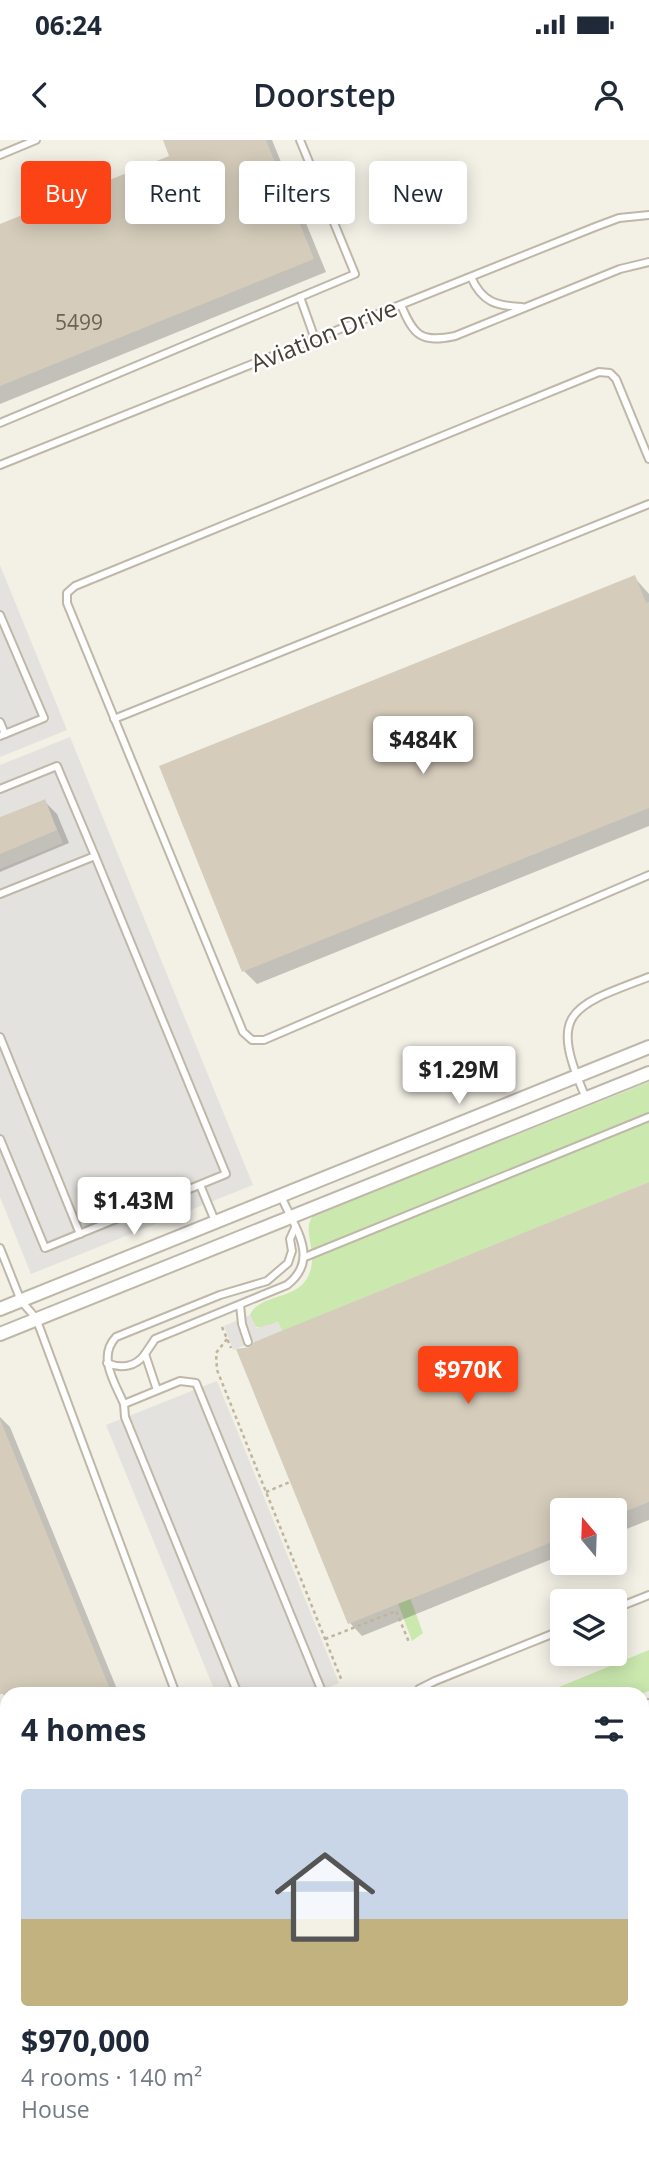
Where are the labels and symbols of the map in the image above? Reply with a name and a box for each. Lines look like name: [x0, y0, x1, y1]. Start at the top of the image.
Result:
street label: Aviation Drive: [245, 290, 402, 379]
house number: 5499: [55, 308, 103, 336]
pin: $484K: [374, 716, 472, 776]
pin: $1.29M: [402, 1046, 516, 1106]
pin: $1.43M: [77, 1178, 191, 1237]
pin: $970K: [419, 1346, 517, 1406]
north arrow: [550, 1498, 626, 1575]

